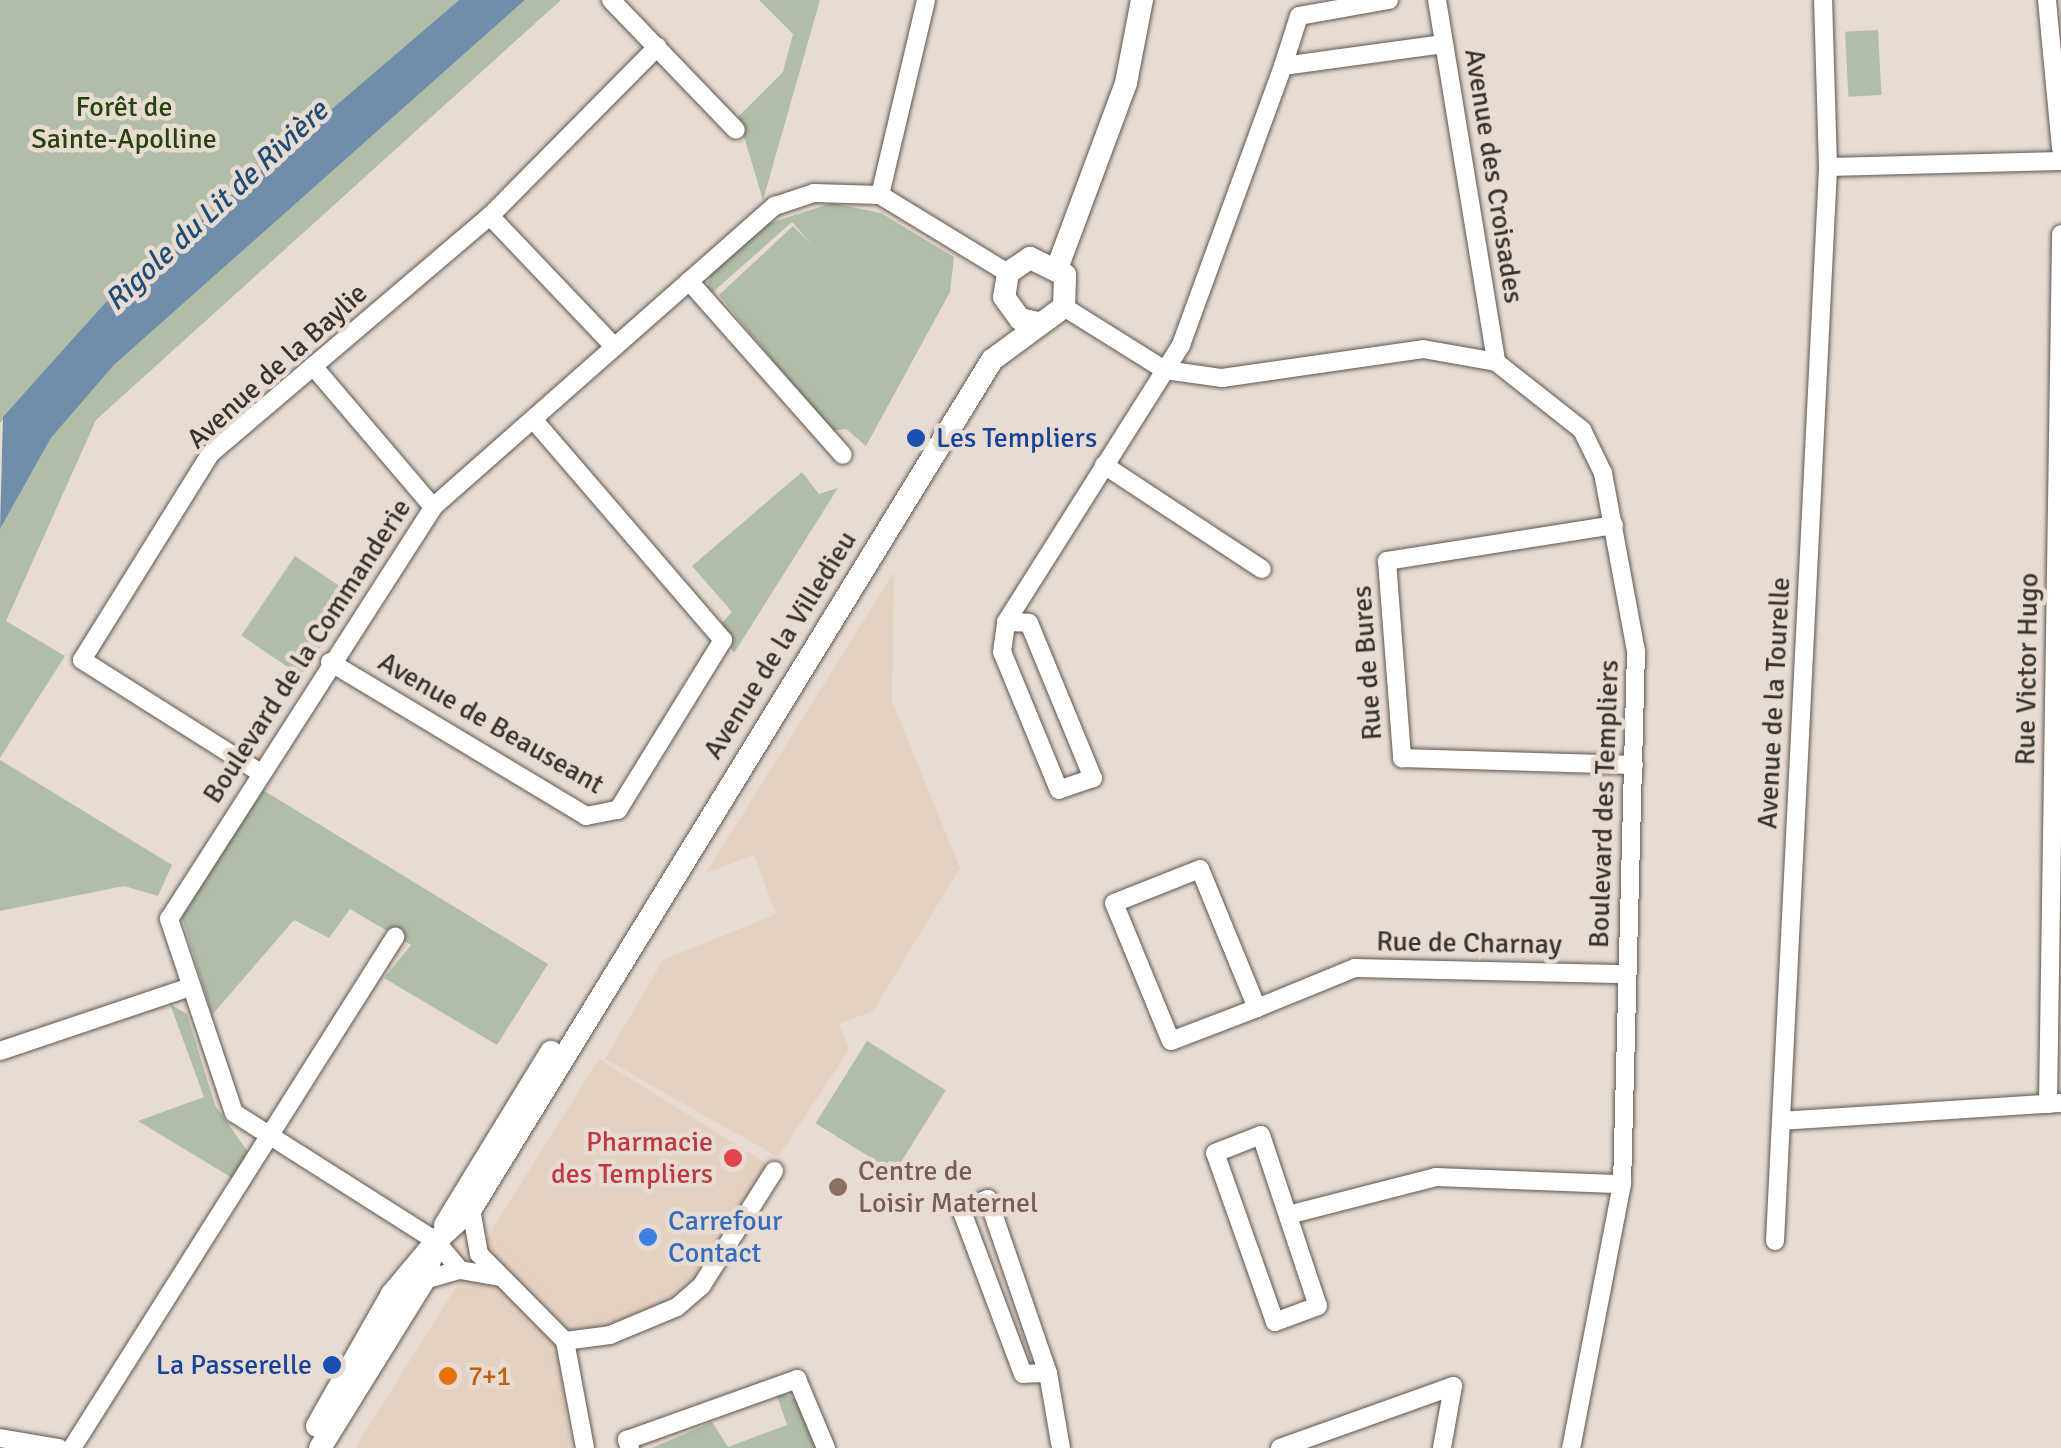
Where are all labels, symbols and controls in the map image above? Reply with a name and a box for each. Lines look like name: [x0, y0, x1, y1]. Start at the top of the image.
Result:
street label: Avenue des Croisades: [1457, 46, 1531, 306]
park label: Forêt de Sainte-Apolline: [31, 90, 217, 156]
water label: Rigole du Lit de Rivière: [98, 93, 336, 319]
street label: Avenue de la Baylie: [180, 276, 374, 456]
place label: Les Templiers: [936, 421, 1097, 455]
marker: Les Templiers: [905, 427, 927, 449]
street label: Boulevard de la Commanderie: [196, 492, 418, 810]
street label: Avenue de la Villedieu: [696, 525, 864, 765]
street label: Rue Victor Hugo: [2009, 572, 2045, 766]
street label: Avenue de la Tourelle: [1751, 576, 1797, 830]
street label: Rue de Bures: [1345, 585, 1389, 741]
street label: Avenue de Beauseant: [372, 645, 610, 801]
street label: Boulevard des Templiers: [1582, 659, 1626, 949]
street label: Rue de Charnay: [1376, 925, 1562, 961]
place label: Pharmacie des Templiers: [551, 1125, 713, 1191]
marker: Pharmacie des Templiers: [722, 1147, 744, 1169]
place label: Centre de Loisir Maternel: [858, 1154, 1038, 1220]
marker: Centre de Loisir Maternel: [827, 1176, 849, 1198]
place label: Carrefour Contact: [668, 1204, 782, 1270]
marker: Carrefour Contact: [637, 1226, 659, 1248]
place label: La Passerelle: [156, 1348, 312, 1382]
marker: La Passerelle: [321, 1354, 343, 1376]
place label: 7+1: [468, 1359, 511, 1393]
marker: 7+1: [437, 1365, 459, 1387]

